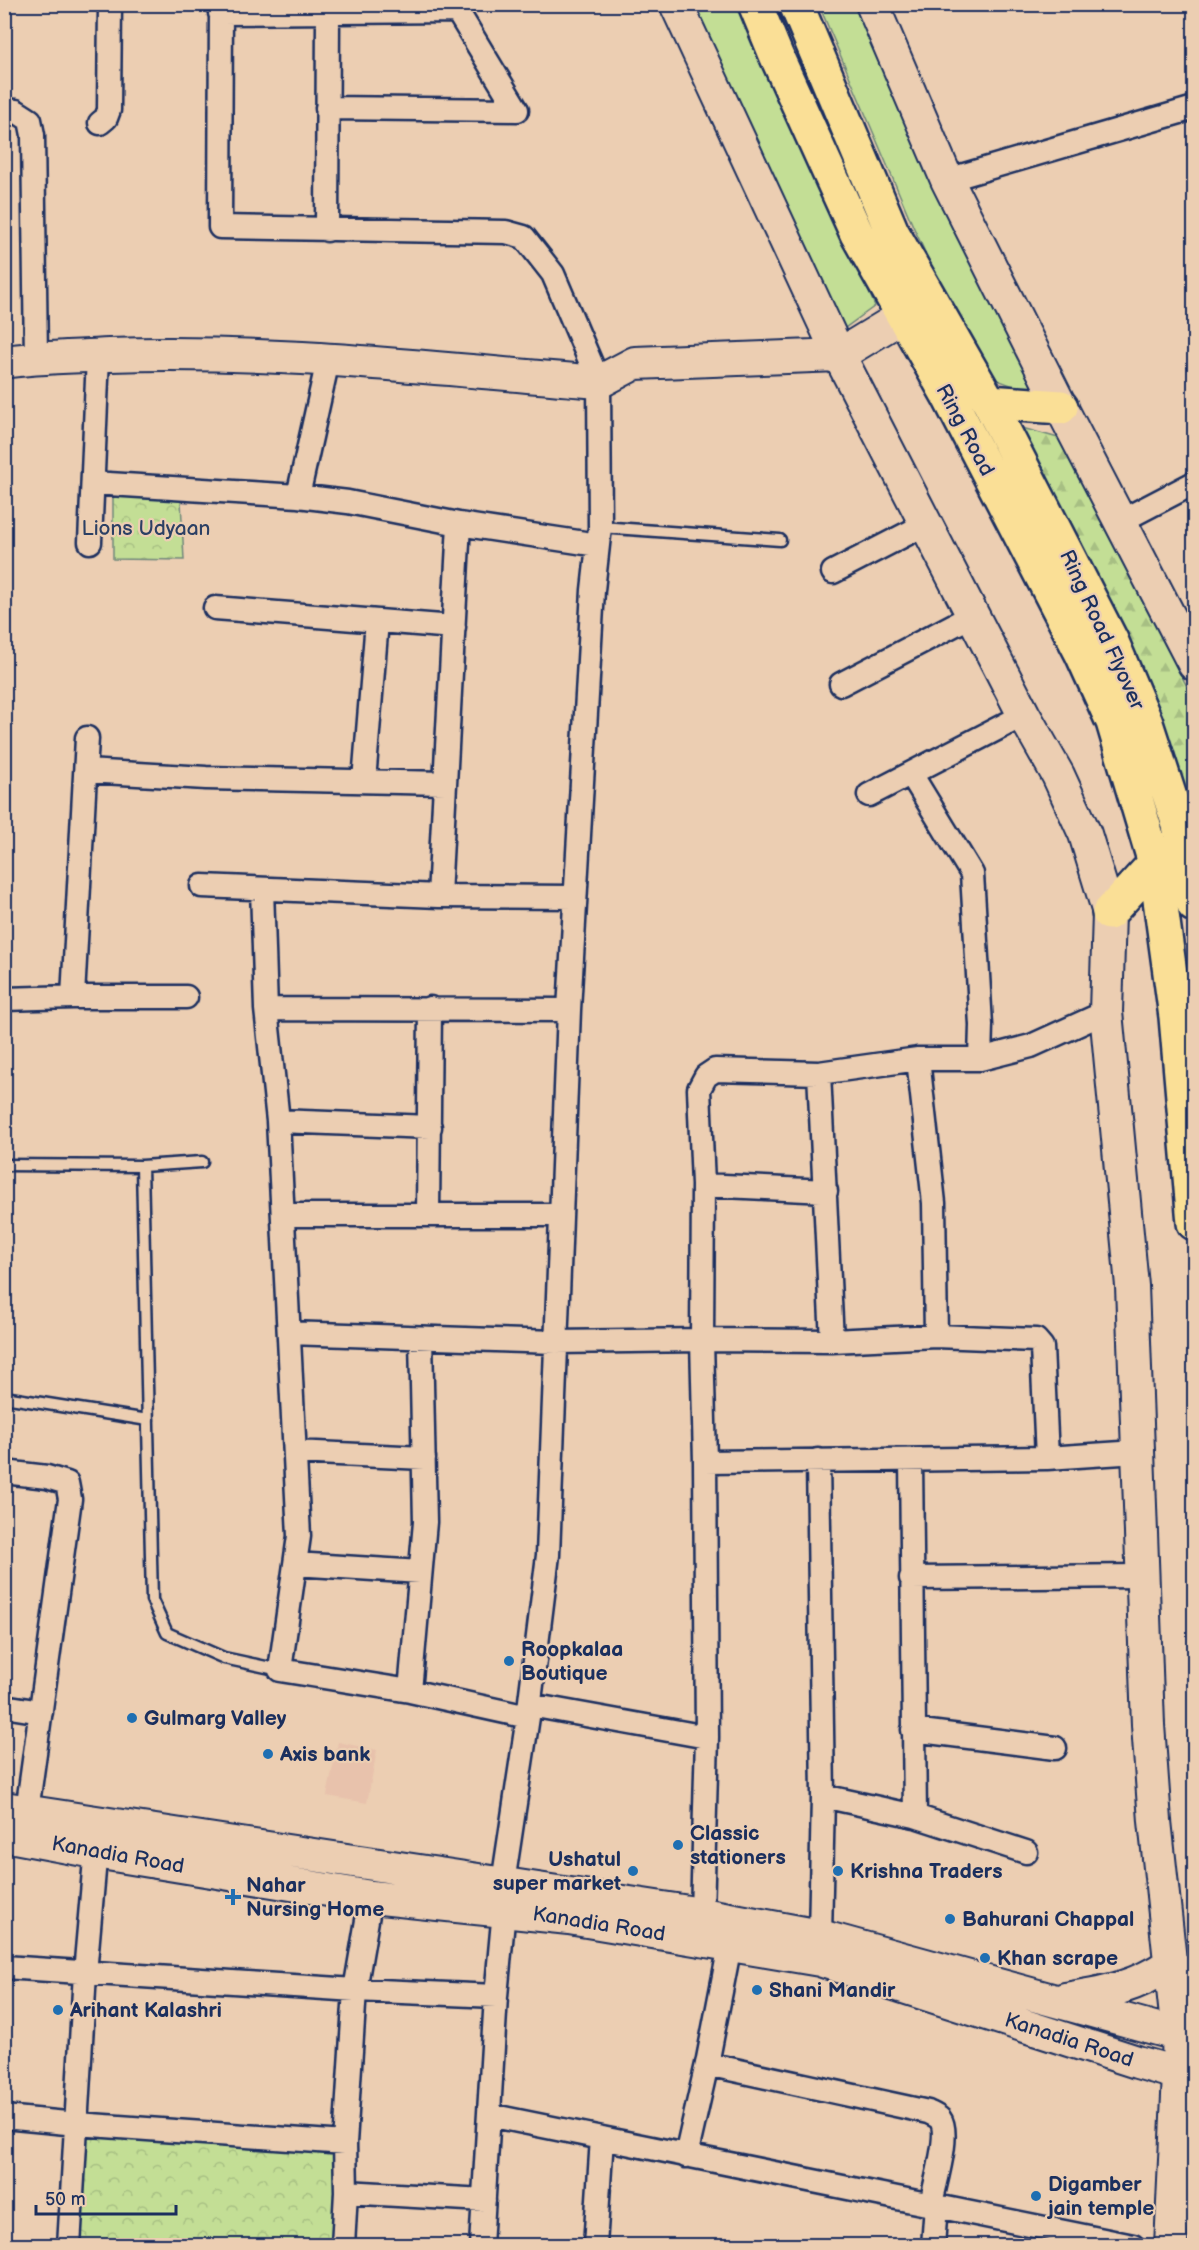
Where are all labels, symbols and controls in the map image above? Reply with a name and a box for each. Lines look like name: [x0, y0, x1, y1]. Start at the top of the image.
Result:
street label: Ring Road: [930, 380, 1000, 480]
park label: Lions Udyaan: [82, 516, 210, 541]
street label: Ring Road Flyover: [1054, 546, 1150, 714]
place label: Roopkalaa Boutique: [521, 1637, 623, 1686]
marker: Roopkalaa Boutique: [502, 1654, 516, 1668]
place label: Gulmarg Valley: [144, 1706, 287, 1731]
marker: Gulmarg Valley: [125, 1711, 139, 1725]
place label: Axis bank: [279, 1742, 370, 1767]
marker: Axis bank: [261, 1747, 275, 1761]
place label: Classic stationers: [690, 1821, 786, 1870]
street label: Kanadia Road: [50, 1831, 186, 1879]
marker: Classic stationers: [671, 1838, 685, 1852]
place label: Ushatul super market: [493, 1847, 621, 1896]
place label: Krishna Traders: [850, 1859, 1003, 1884]
marker: Ushatul super market: [626, 1864, 640, 1878]
marker: Krishna Traders: [831, 1864, 845, 1878]
place label: Nahar Nursing Home: [246, 1873, 384, 1922]
marker: Nahar Nursing Home: [224, 1888, 242, 1906]
street label: Kanadia Road: [531, 1901, 667, 1947]
place label: Bahurani Chappal: [962, 1907, 1134, 1932]
marker: Bahurani Chappal: [943, 1912, 957, 1926]
place label: Khan scrape: [997, 1946, 1118, 1971]
marker: Khan scrape: [978, 1951, 992, 1965]
place label: Shani Mandir: [769, 1978, 896, 2003]
marker: Shani Mandir: [750, 1983, 764, 1997]
place label: Arihant Kalashri: [69, 1998, 222, 2023]
marker: Arihant Kalashri: [51, 2003, 65, 2017]
street label: Kanadia Road: [1001, 2007, 1137, 2073]
place label: Digamber jain temple: [1046, 2172, 1154, 2221]
scale bar: [36, 2178, 176, 2216]
text: 50 m: [45, 2189, 86, 2210]
marker: Digamber jain temple: [1029, 2189, 1043, 2203]

